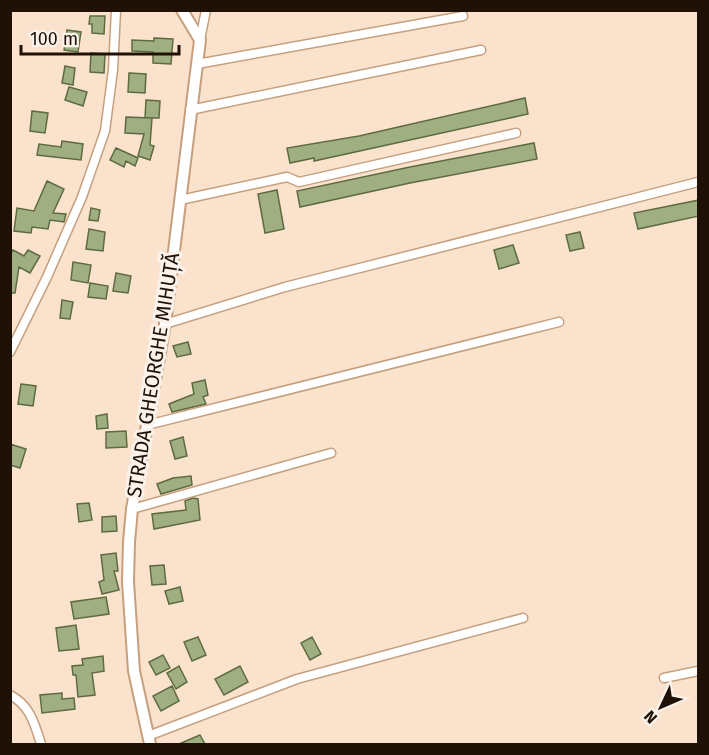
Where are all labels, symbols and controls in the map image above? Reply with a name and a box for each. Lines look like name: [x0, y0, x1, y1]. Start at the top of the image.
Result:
scale bar: [21, 18, 178, 56]
text: 100 m: [30, 28, 78, 50]
street label: STRADA GHEORGHE MIHUȚĂ: [122, 250, 185, 499]
north arrow: [631, 677, 691, 737]
text: N: [640, 707, 661, 727]

